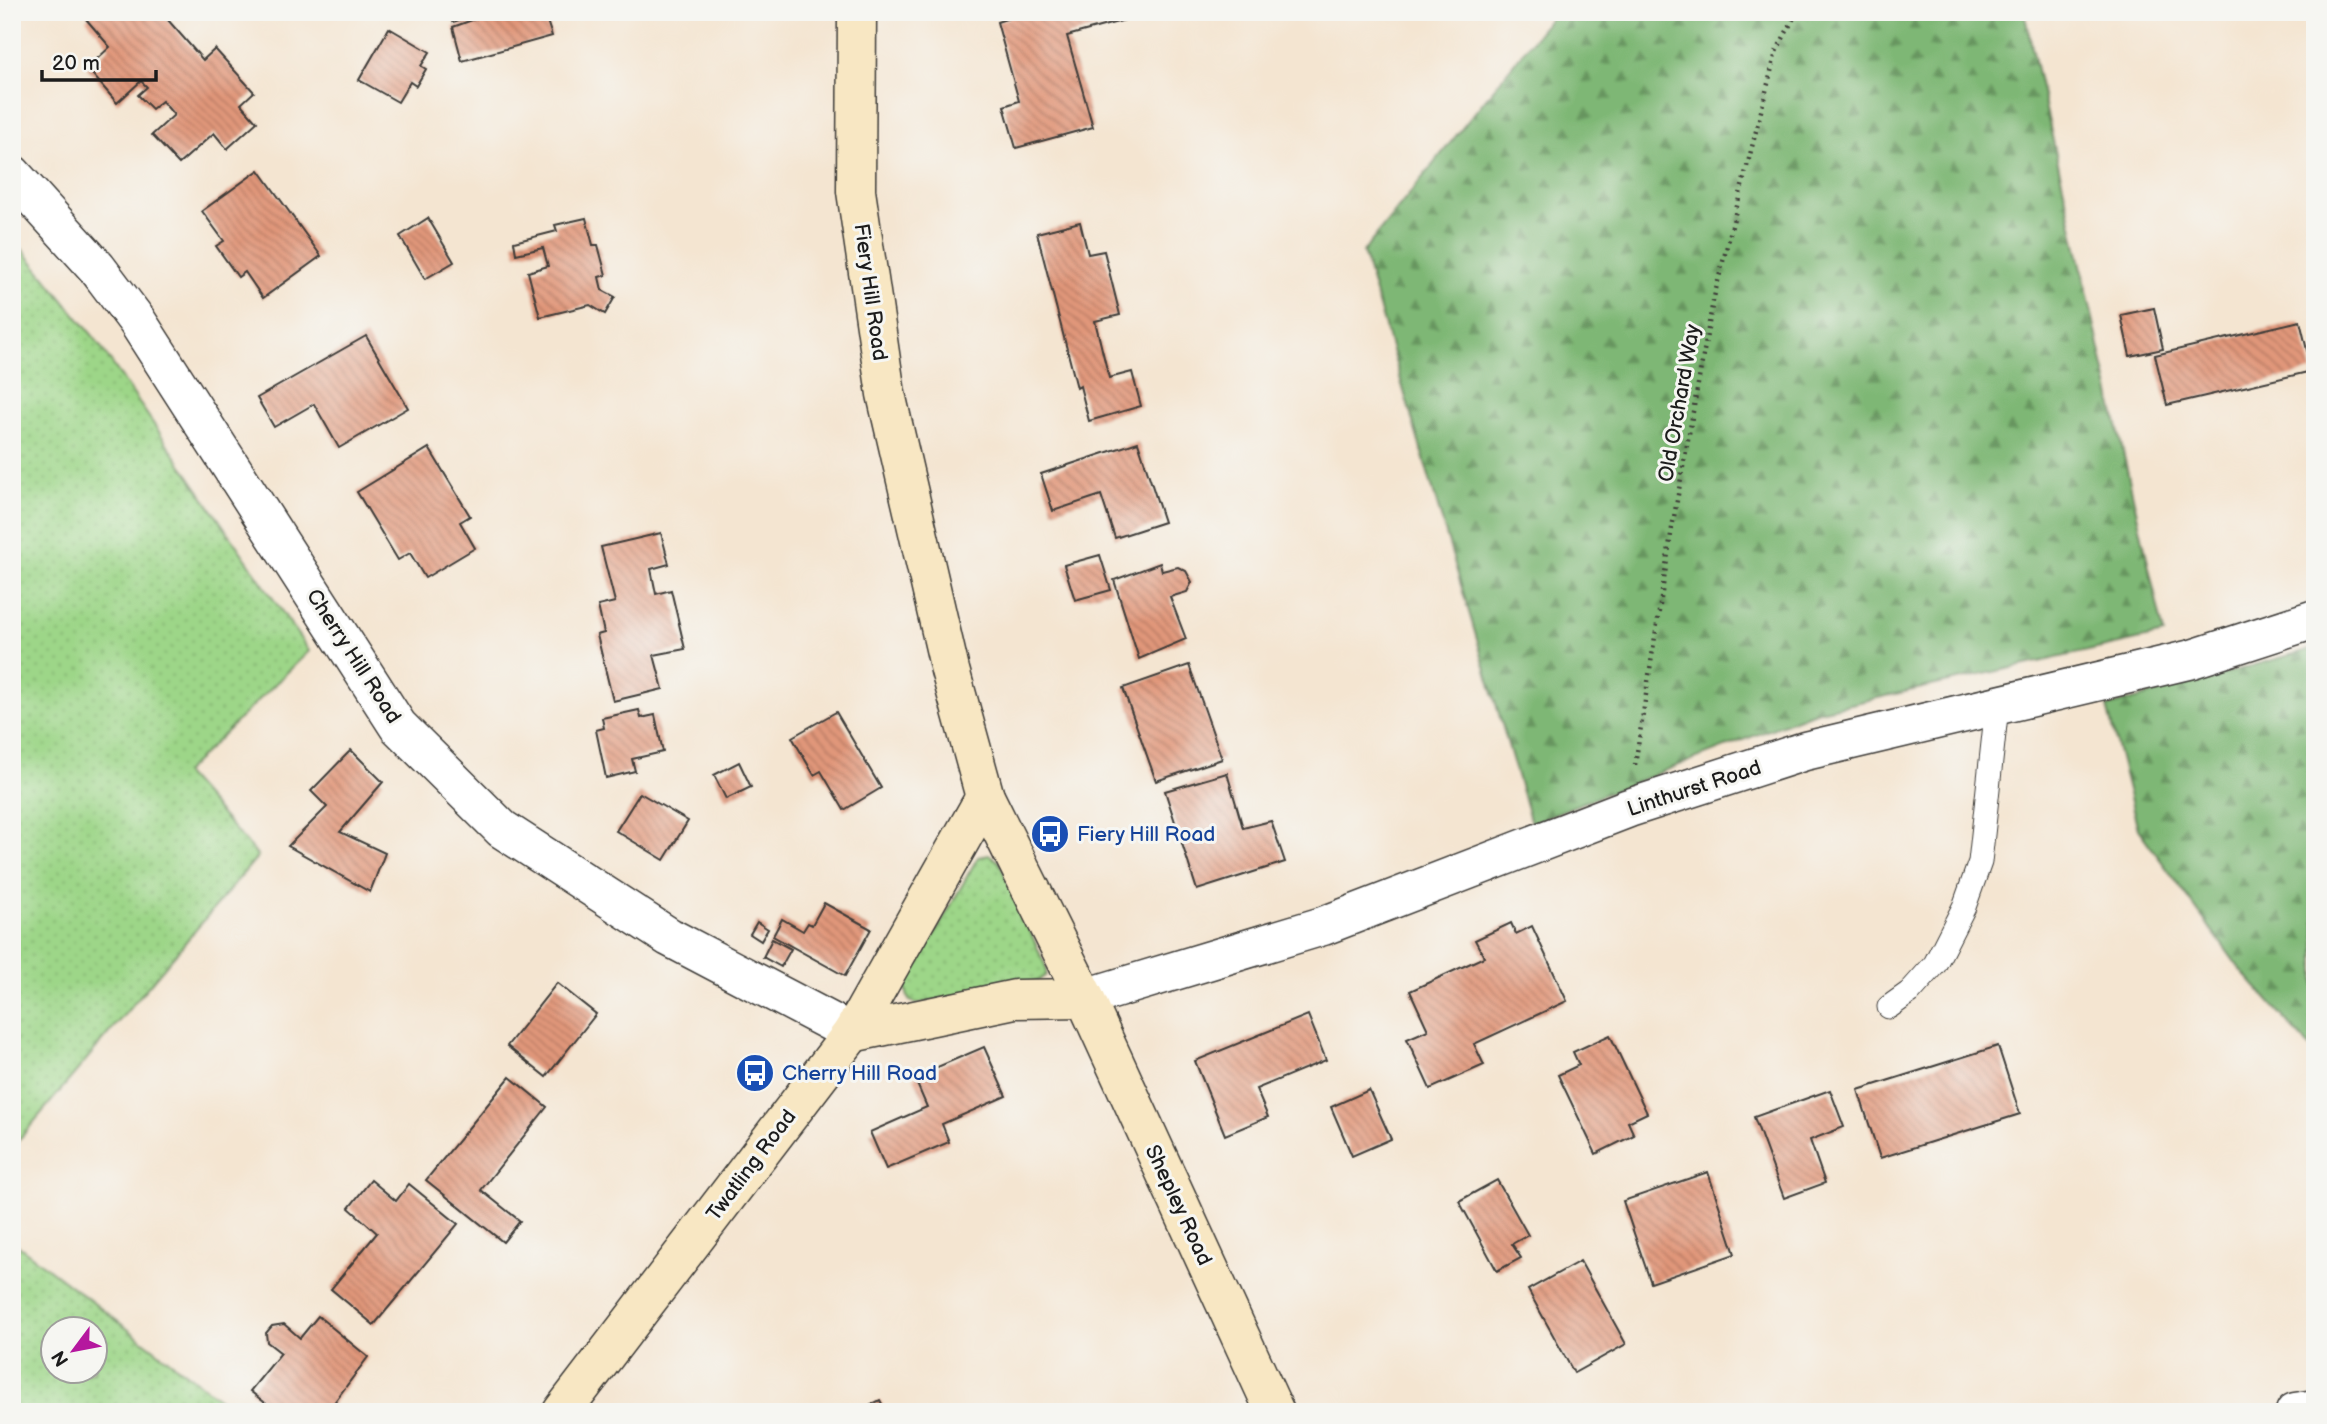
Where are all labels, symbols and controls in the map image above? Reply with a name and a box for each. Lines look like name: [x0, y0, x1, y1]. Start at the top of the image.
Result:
scale bar: [42, 38, 156, 82]
text: 20 m: [52, 51, 100, 76]
street label: Fiery Hill Road: [848, 222, 893, 362]
street label: Old Orchard Way: [1653, 322, 1706, 484]
street label: Cherry Hill Road: [301, 584, 406, 728]
street label: Linthurst Road: [1624, 755, 1764, 822]
bus stop icon: Fiery Hill Road: [1029, 813, 1071, 855]
place label: Fiery Hill Road: [1077, 822, 1215, 847]
bus stop icon: Cherry Hill Road: [734, 1052, 776, 1094]
place label: Cherry Hill Road: [782, 1061, 937, 1086]
street label: Twatling Road: [701, 1105, 801, 1226]
street label: Shepley Road: [1140, 1141, 1217, 1270]
north arrow: [38, 1316, 108, 1386]
text: N: [47, 1346, 74, 1370]

